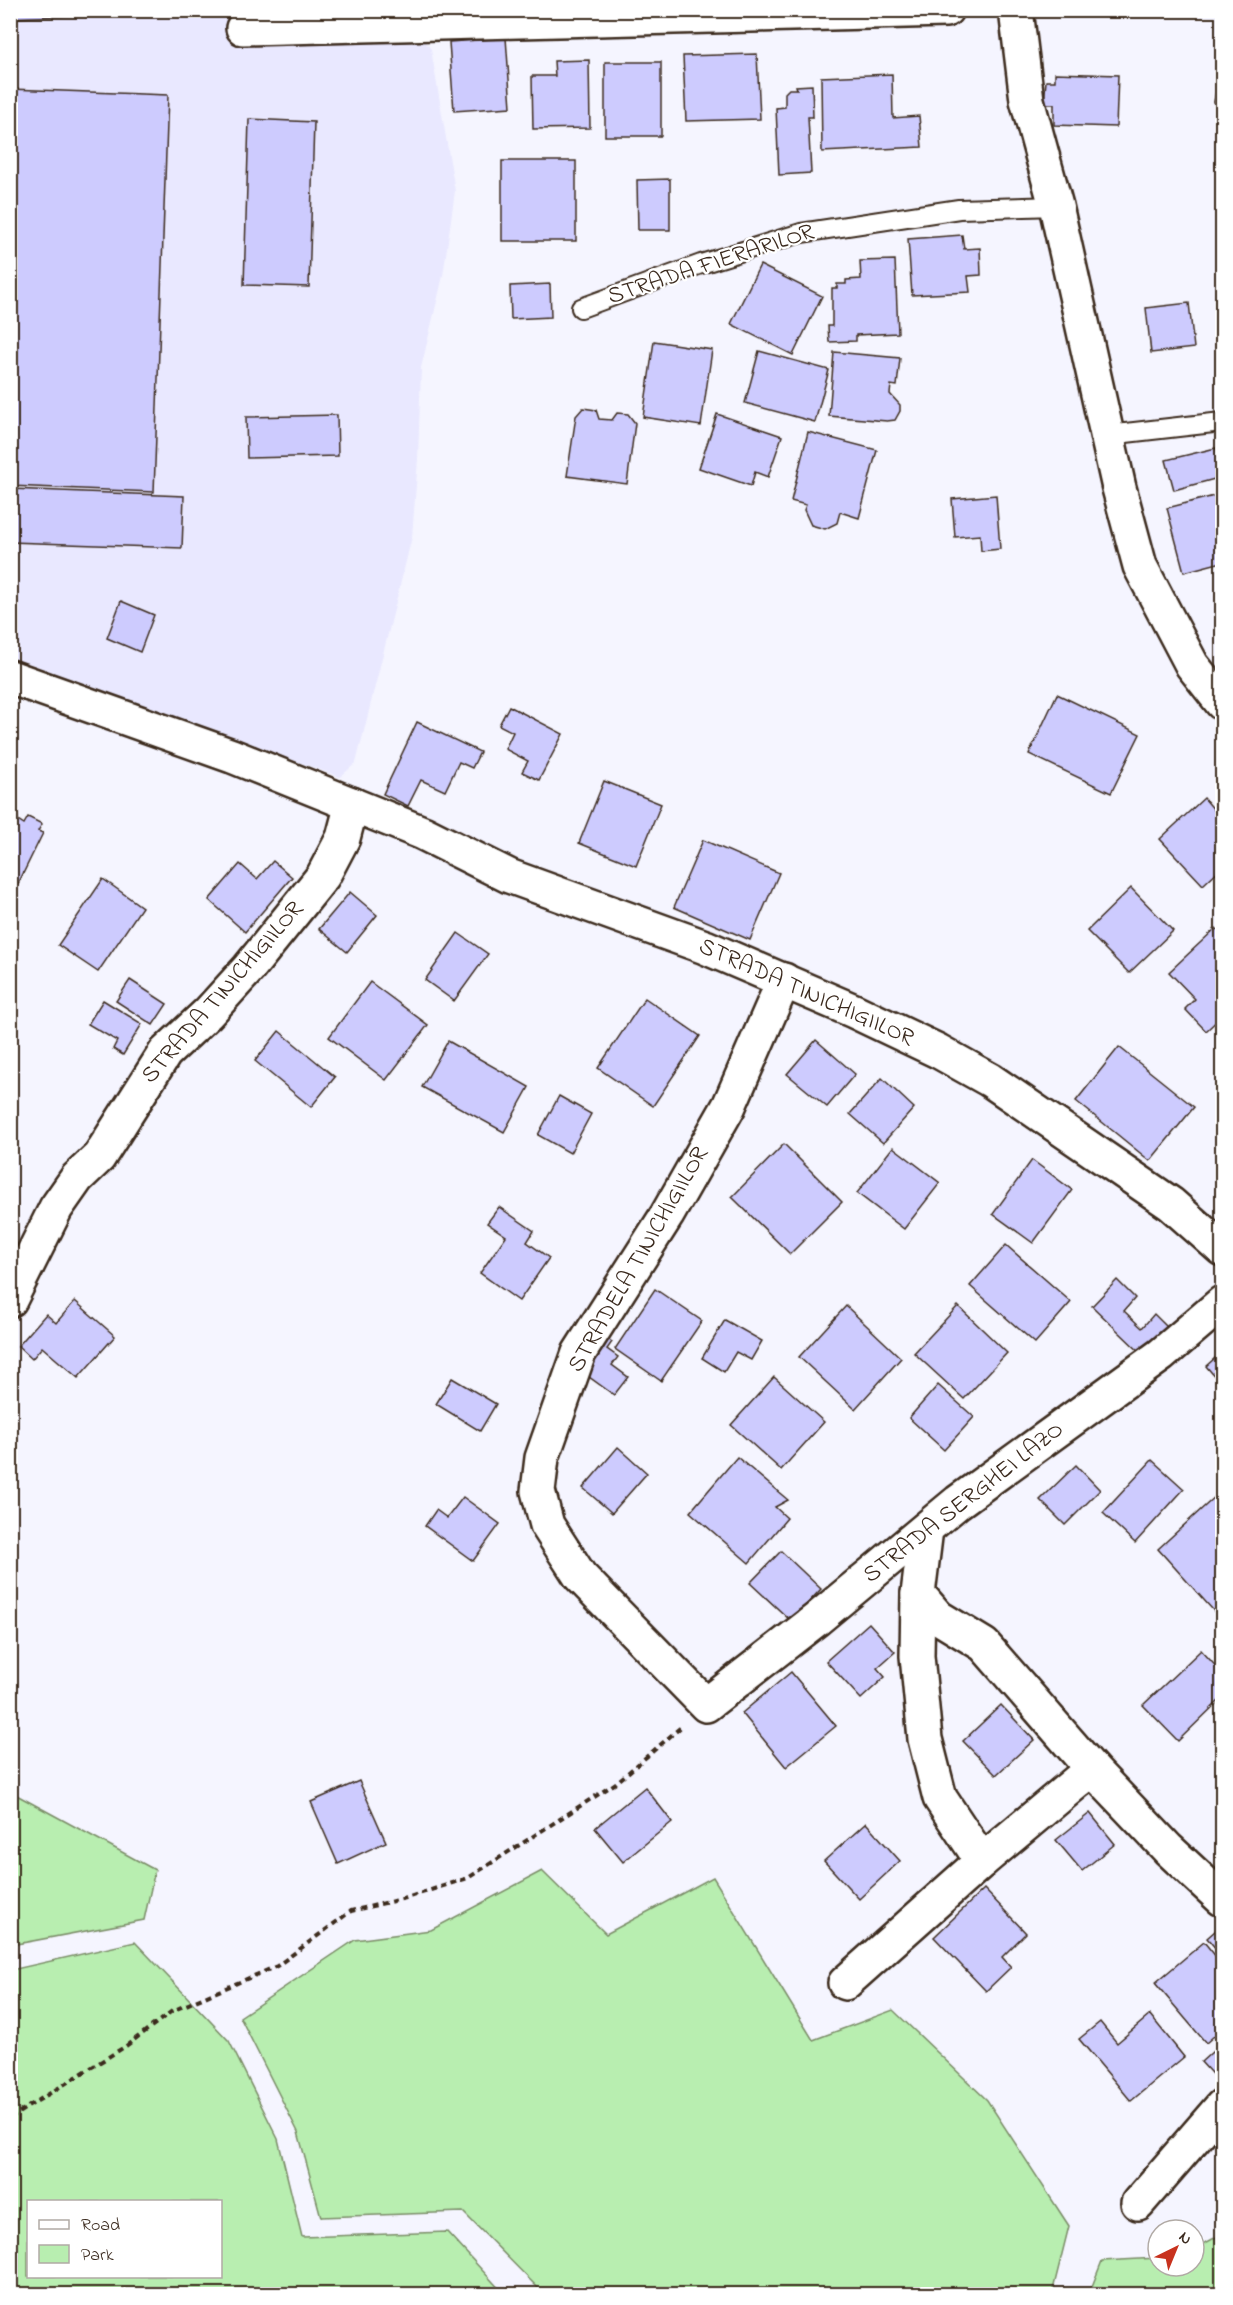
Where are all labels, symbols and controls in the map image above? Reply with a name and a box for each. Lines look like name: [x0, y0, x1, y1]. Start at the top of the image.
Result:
street label: STRADA FIERARILOR: [603, 215, 819, 315]
street label: STRADA TINICHIGIILOR: [134, 893, 313, 1092]
street label: STRADA TINICHIGIILOR: [693, 930, 920, 1057]
street label: STRADELA TINICHIGIILOR: [560, 1140, 718, 1380]
street label: STRADA SERGHEI LAZO: [856, 1413, 1072, 1593]
legend: [27, 2200, 222, 2278]
text: Road: [81, 2213, 120, 2239]
north arrow: [1146, 2218, 1206, 2278]
text: N: [1173, 2226, 1197, 2251]
text: Park: [81, 2243, 114, 2269]

